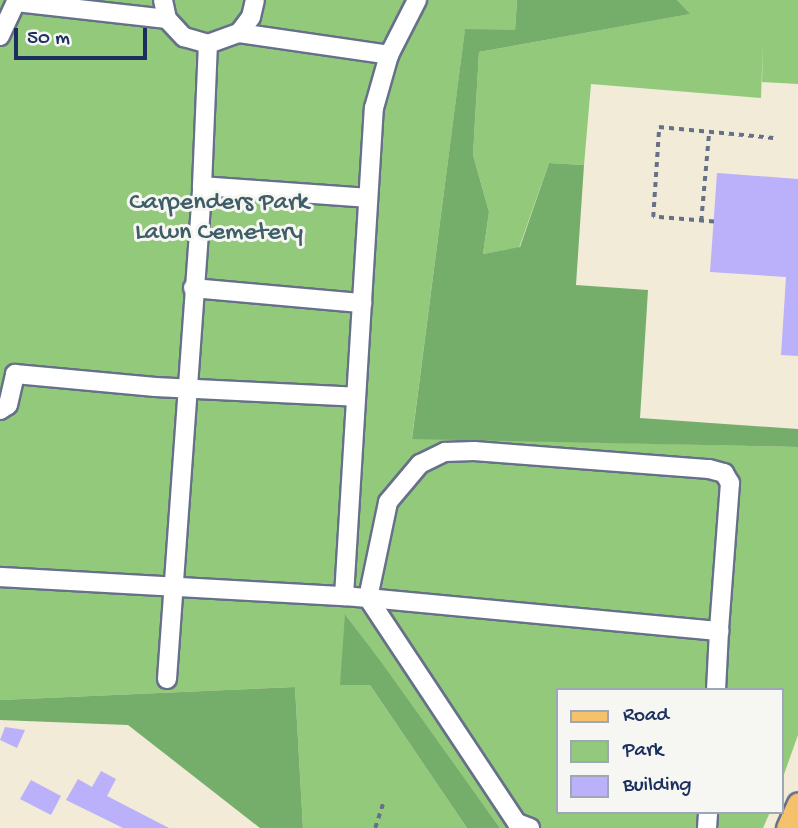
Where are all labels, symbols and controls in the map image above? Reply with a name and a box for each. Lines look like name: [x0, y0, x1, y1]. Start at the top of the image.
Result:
scale bar: [18, 14, 150, 58]
text: 50 m: [27, 27, 70, 52]
park label: Carpenders Park Lawn Cemetery: [129, 188, 309, 249]
legend: [556, 688, 784, 814]
text: Road: [623, 704, 669, 729]
text: Park: [623, 739, 663, 764]
text: Building: [623, 774, 692, 799]

